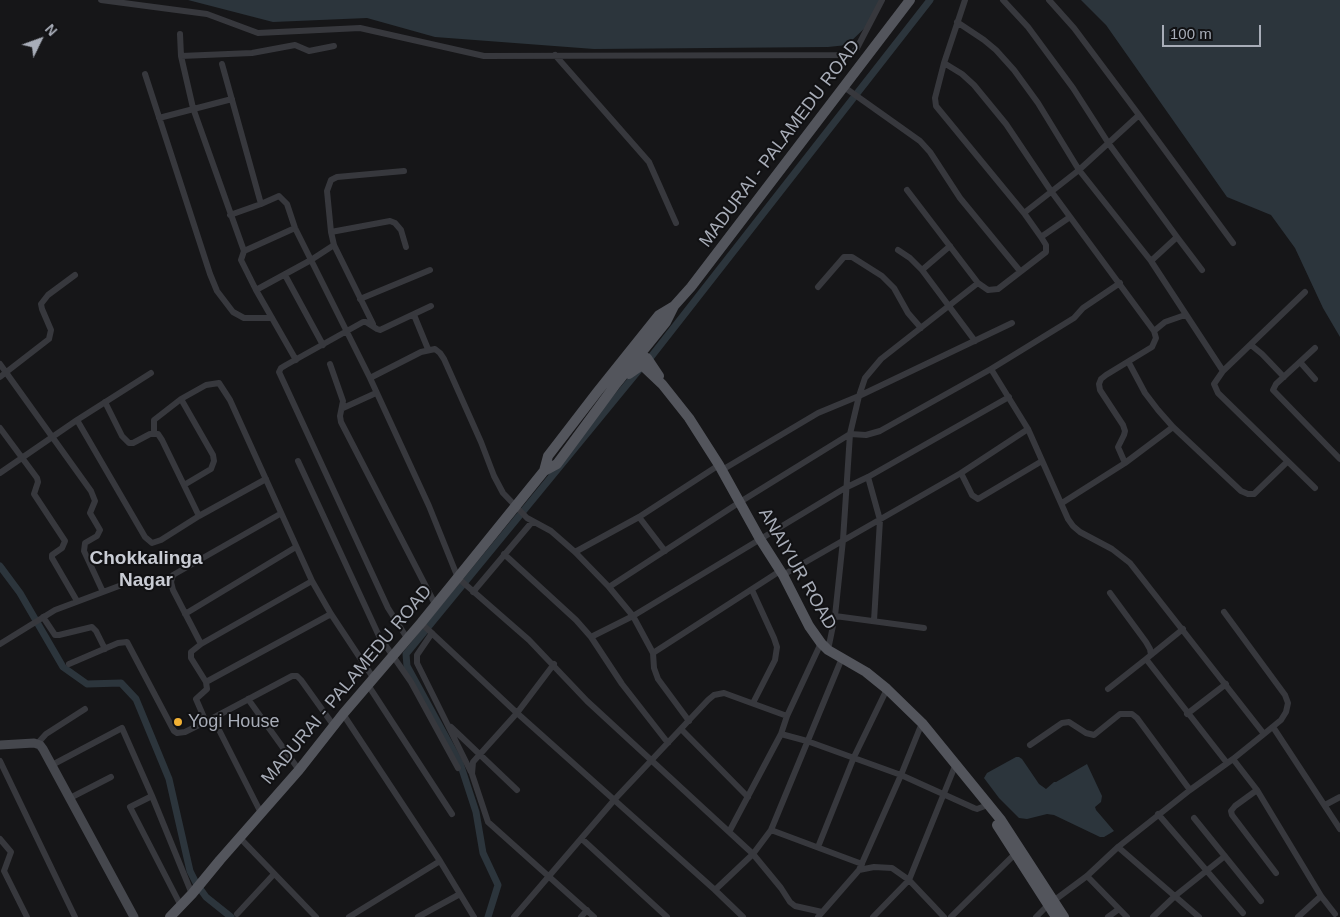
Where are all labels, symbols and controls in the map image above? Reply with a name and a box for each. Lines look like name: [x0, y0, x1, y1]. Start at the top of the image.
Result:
north arrow: [15, 15, 65, 65]
scale bar: [1165, 15, 1264, 47]
text: N: [42, 21, 60, 39]
text: 100 m: [1170, 25, 1212, 42]
street label: MADURAI - PALAMEDU ROAD: [695, 36, 865, 252]
street label: ANAIYUR ROAD: [753, 504, 841, 634]
district label: Chokkalinga Nagar: [90, 548, 202, 592]
street label: MADURAI - PALAMEDU ROAD: [257, 581, 437, 789]
place label: Yogi House: [188, 711, 279, 733]
marker: Yogi House: [172, 716, 184, 728]

